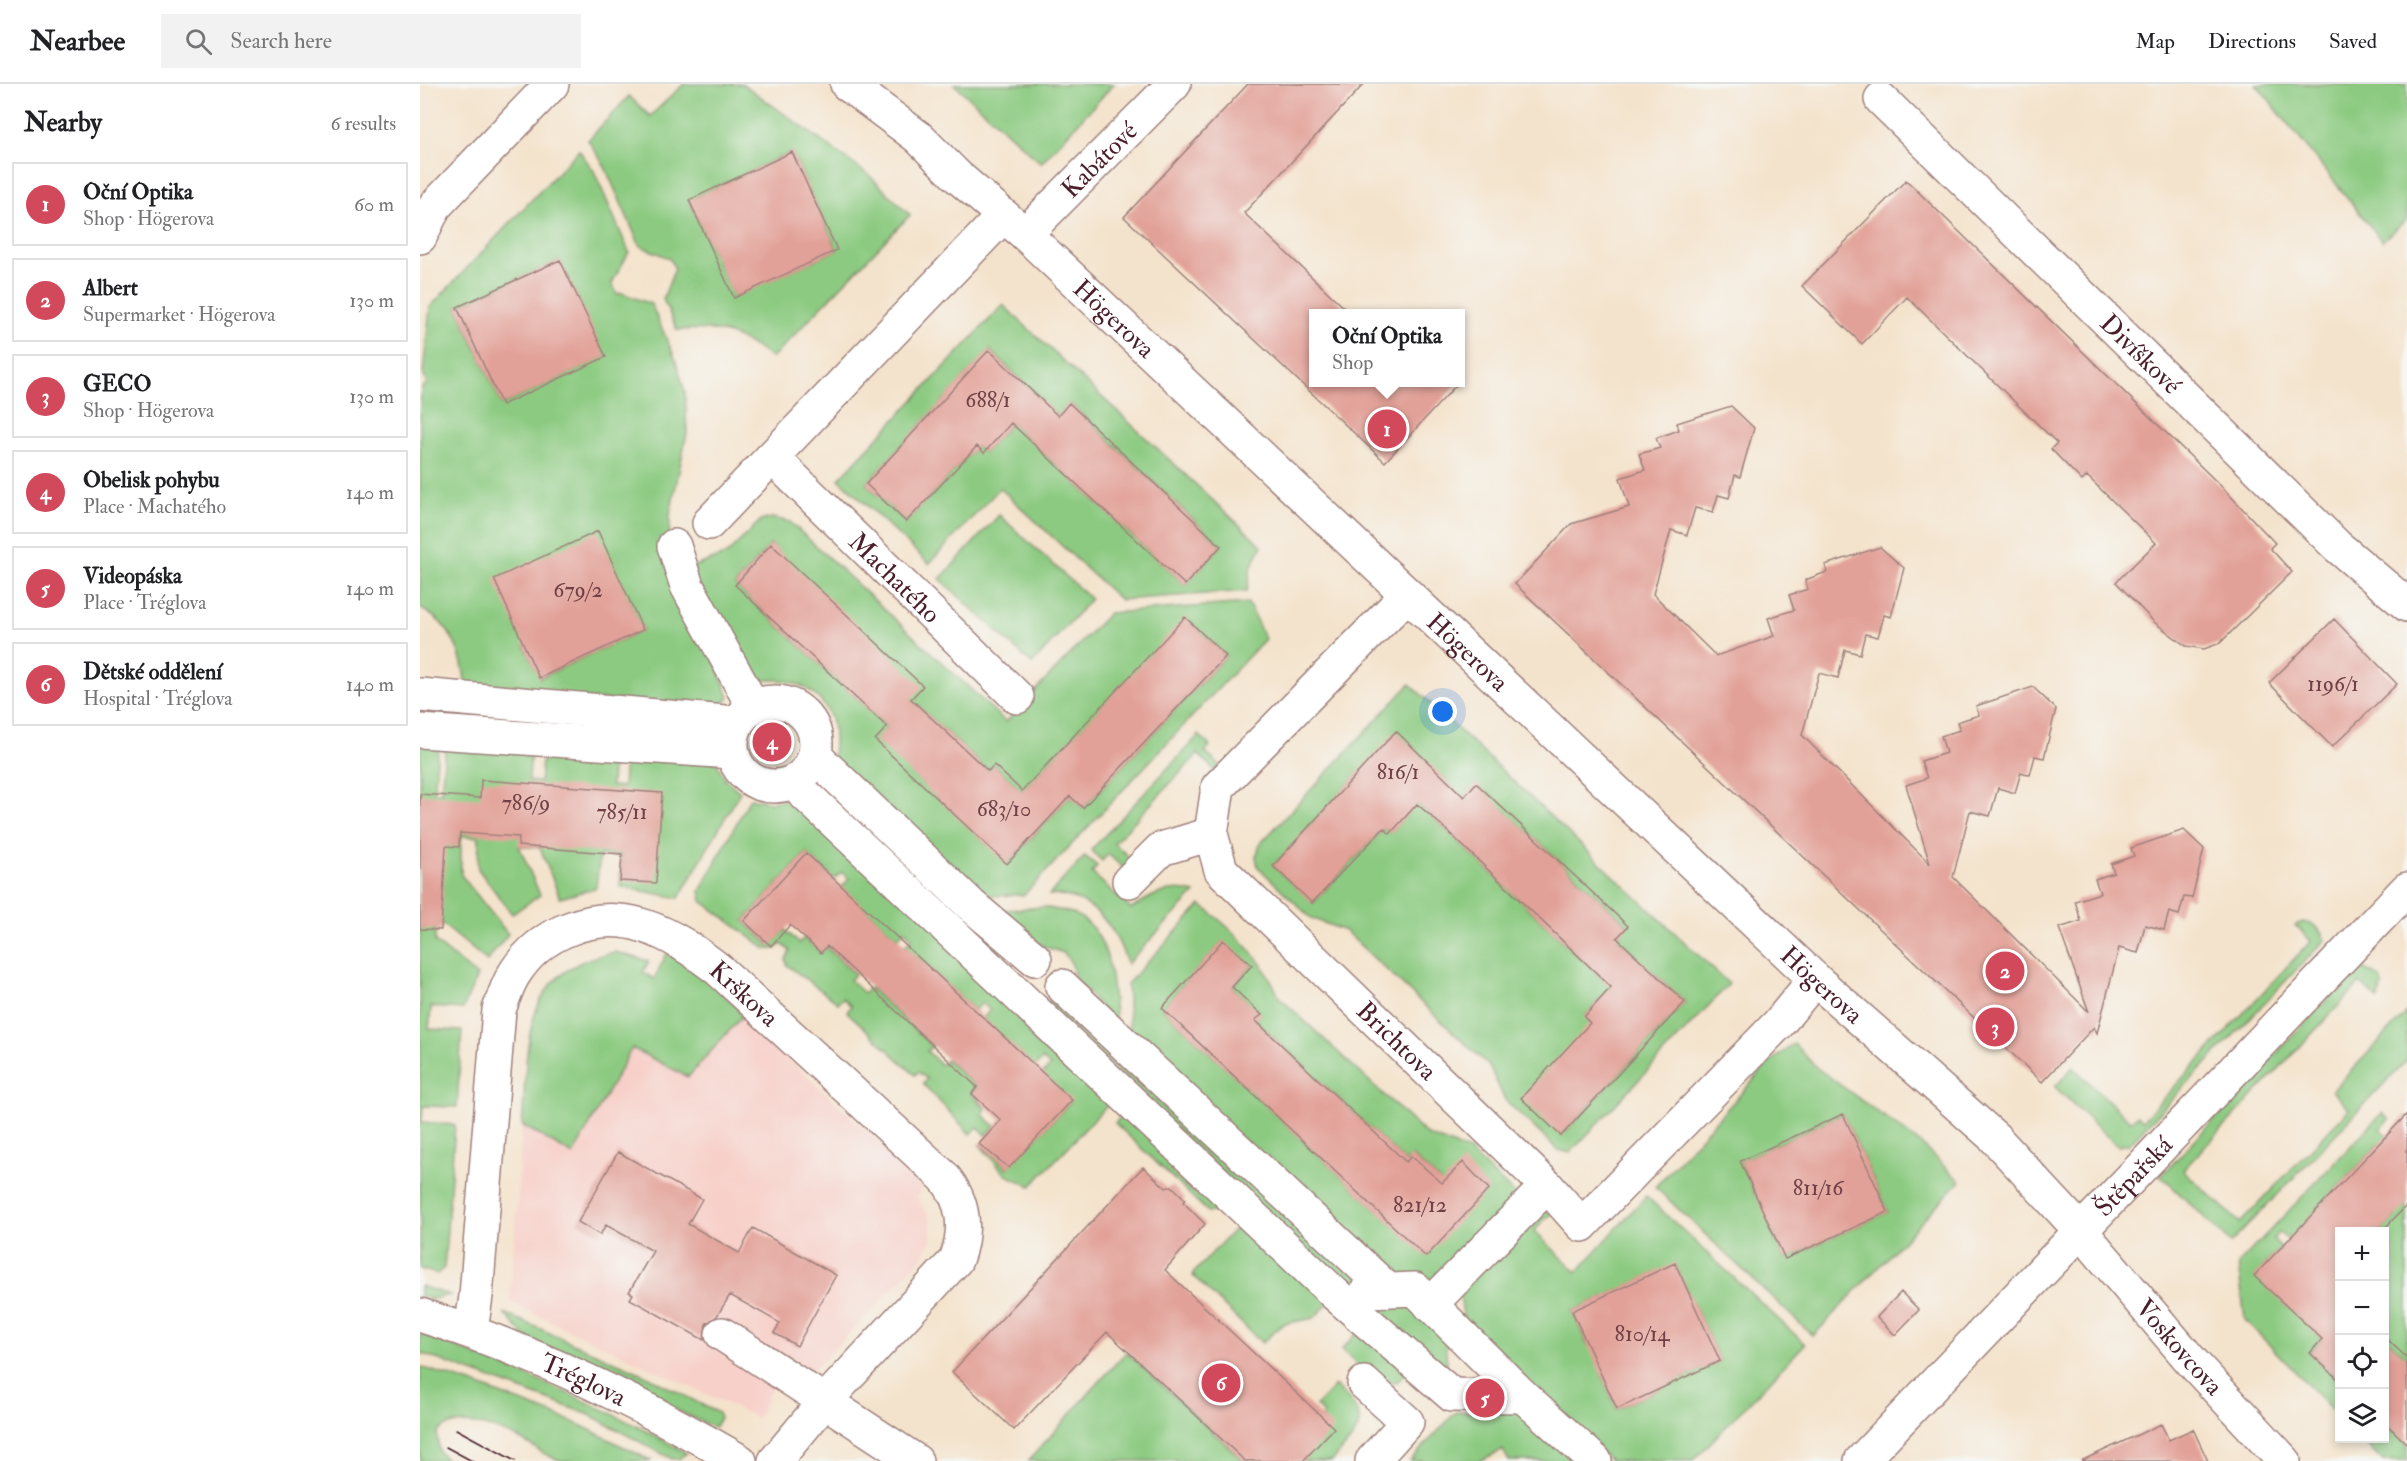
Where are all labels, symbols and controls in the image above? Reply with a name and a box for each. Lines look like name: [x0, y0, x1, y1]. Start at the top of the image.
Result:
search box: [161, 14, 581, 68]
text: Nearbee: [30, 24, 125, 59]
icon: search: [182, 25, 215, 58]
text: Search here: [230, 27, 332, 55]
text: Map: [2135, 28, 2175, 55]
text: Directions: [2208, 28, 2296, 55]
text: Saved: [2329, 28, 2377, 55]
text: Nearby: [24, 107, 102, 139]
text: 6 results: [330, 111, 396, 136]
street label: Kabátové: [1055, 115, 1145, 205]
text: Oční Optika: [83, 178, 193, 206]
text: 1: [42, 192, 49, 217]
text: 60 m: [354, 192, 394, 217]
text: Shop · Högerova: [83, 206, 214, 231]
street label: Högerova: [1066, 273, 1162, 365]
text: Albert: [83, 274, 138, 302]
text: 2: [40, 288, 51, 313]
text: 130 m: [349, 288, 394, 313]
text: Supermarket · Högerova: [83, 302, 275, 327]
street label: Divíškové: [2093, 308, 2188, 401]
popup: [1309, 309, 1465, 387]
text: Oční Optika: [1332, 322, 1442, 350]
text: Shop: [1332, 350, 1373, 375]
text: GECO: [83, 370, 151, 398]
text: 3: [42, 384, 49, 409]
text: 130 m: [349, 384, 394, 409]
house number: 688/1: [965, 386, 1011, 414]
text: Shop · Högerova: [83, 398, 214, 423]
pin: 1: [1368, 406, 1406, 452]
text: Obelisk pohybu: [83, 466, 220, 494]
text: 4: [40, 480, 51, 505]
text: 140 m: [346, 480, 394, 505]
text: Place · Machatého: [83, 494, 226, 519]
street label: Machatého: [842, 526, 947, 630]
text: Videopáska: [83, 562, 182, 590]
text: 5: [41, 576, 50, 601]
text: 140 m: [346, 576, 394, 601]
house number: 679/2: [553, 576, 603, 604]
text: Place · Tréglova: [83, 590, 206, 615]
street label: Högerova: [1420, 606, 1515, 699]
text: Dětské oddělení: [83, 658, 222, 686]
house number: 1196/1: [2307, 670, 2359, 698]
text: 6: [40, 672, 51, 697]
text: 140 m: [346, 672, 394, 697]
text: Hospital · Tréglova: [83, 686, 233, 711]
your location: [1428, 697, 1457, 726]
pin: 4: [752, 720, 792, 764]
house number: 816/1: [1377, 758, 1419, 786]
house number: 786/9: [502, 789, 550, 817]
house number: 683/10: [977, 795, 1031, 823]
house number: 785/11: [596, 798, 648, 826]
street label: Högerova: [1773, 940, 1870, 1031]
pin: 2: [1986, 948, 2024, 994]
street label: Krškova: [702, 954, 785, 1034]
street label: Brichtova: [1349, 995, 1443, 1088]
pin: 3: [1976, 1004, 2014, 1050]
street label: Štěpařská: [2087, 1130, 2180, 1224]
house number: 811/16: [1793, 1174, 1845, 1202]
house number: 821/12: [1393, 1191, 1447, 1219]
map controls: [2335, 1227, 2389, 1443]
button: +: [2335, 1227, 2389, 1281]
button: −: [2335, 1281, 2389, 1335]
street label: Voskovcova: [2128, 1293, 2230, 1402]
house number: 810/14: [1615, 1320, 1671, 1348]
button: locate: [2335, 1335, 2389, 1389]
street label: Tréglova: [536, 1347, 631, 1414]
pin: 6: [1202, 1360, 1240, 1406]
pin: 5: [1466, 1376, 1504, 1420]
button: layers: [2335, 1389, 2389, 1443]

